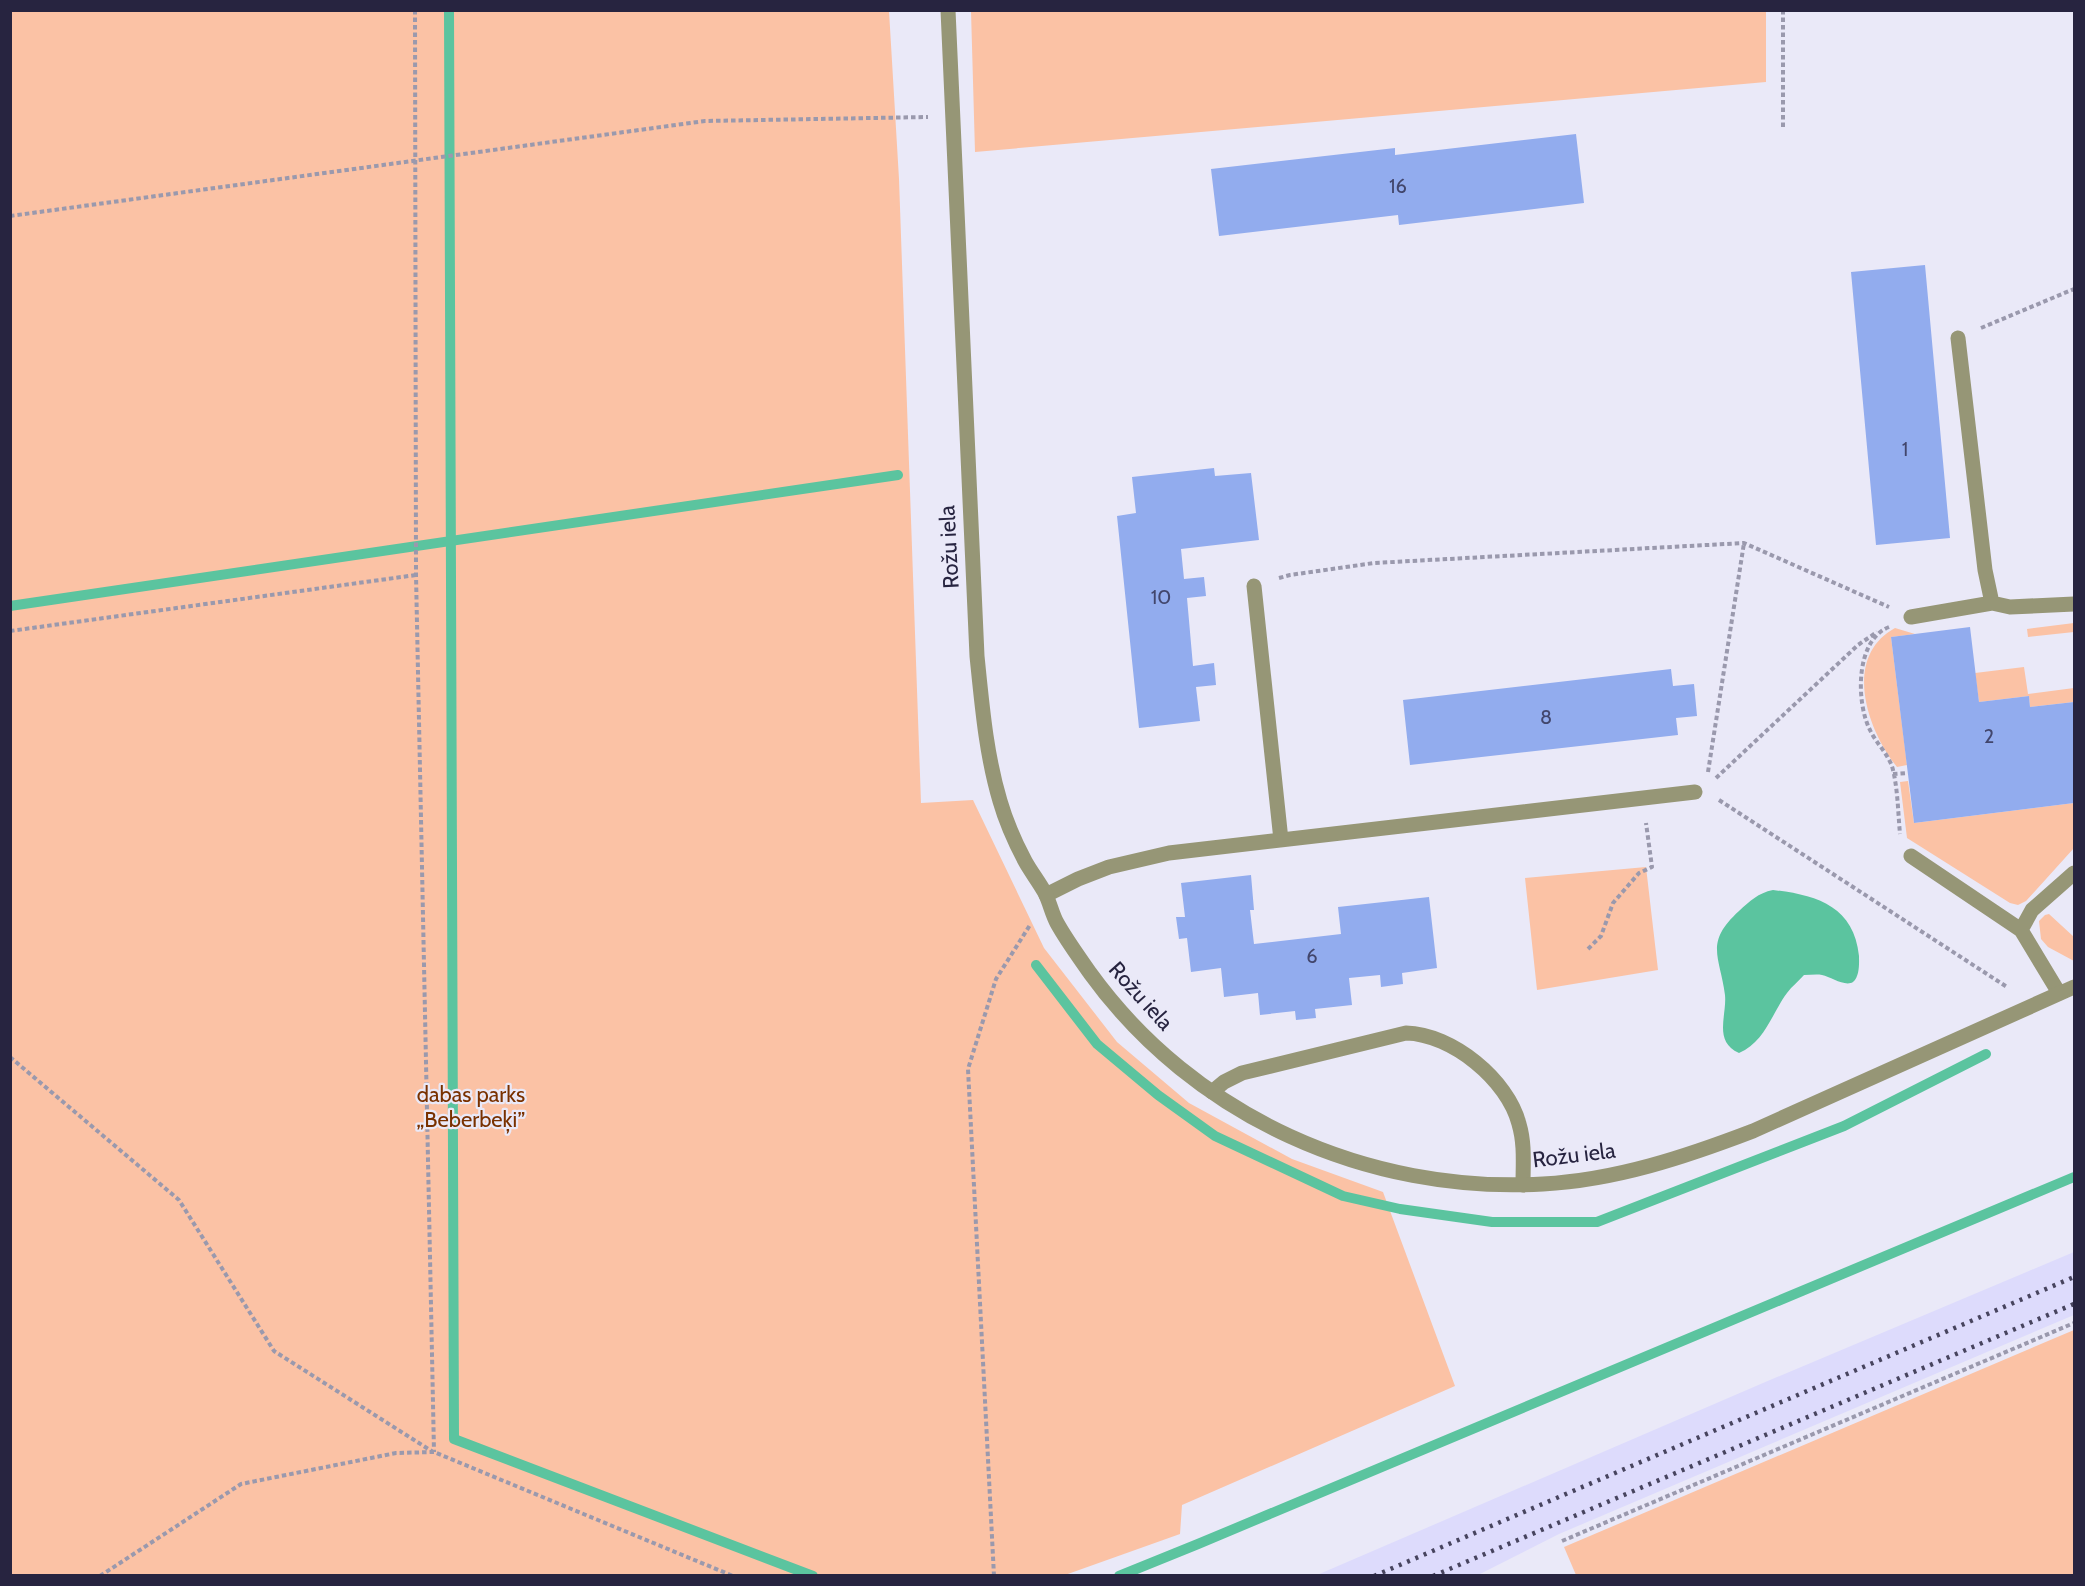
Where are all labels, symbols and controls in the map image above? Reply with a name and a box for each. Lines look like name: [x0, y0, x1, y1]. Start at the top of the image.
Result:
house number: 16: [1389, 174, 1407, 198]
house number: 1: [1902, 437, 1908, 461]
street label: Rožu iela: [933, 504, 965, 589]
house number: 10: [1151, 585, 1171, 609]
house number: 8: [1540, 705, 1552, 729]
house number: 2: [1984, 724, 1994, 748]
house number: 6: [1306, 944, 1318, 968]
street label: Rožu iela: [1103, 956, 1179, 1036]
park label: dabas parks „Beberbeķi”: [417, 1081, 525, 1134]
street label: Rožu iela: [1531, 1136, 1617, 1173]

